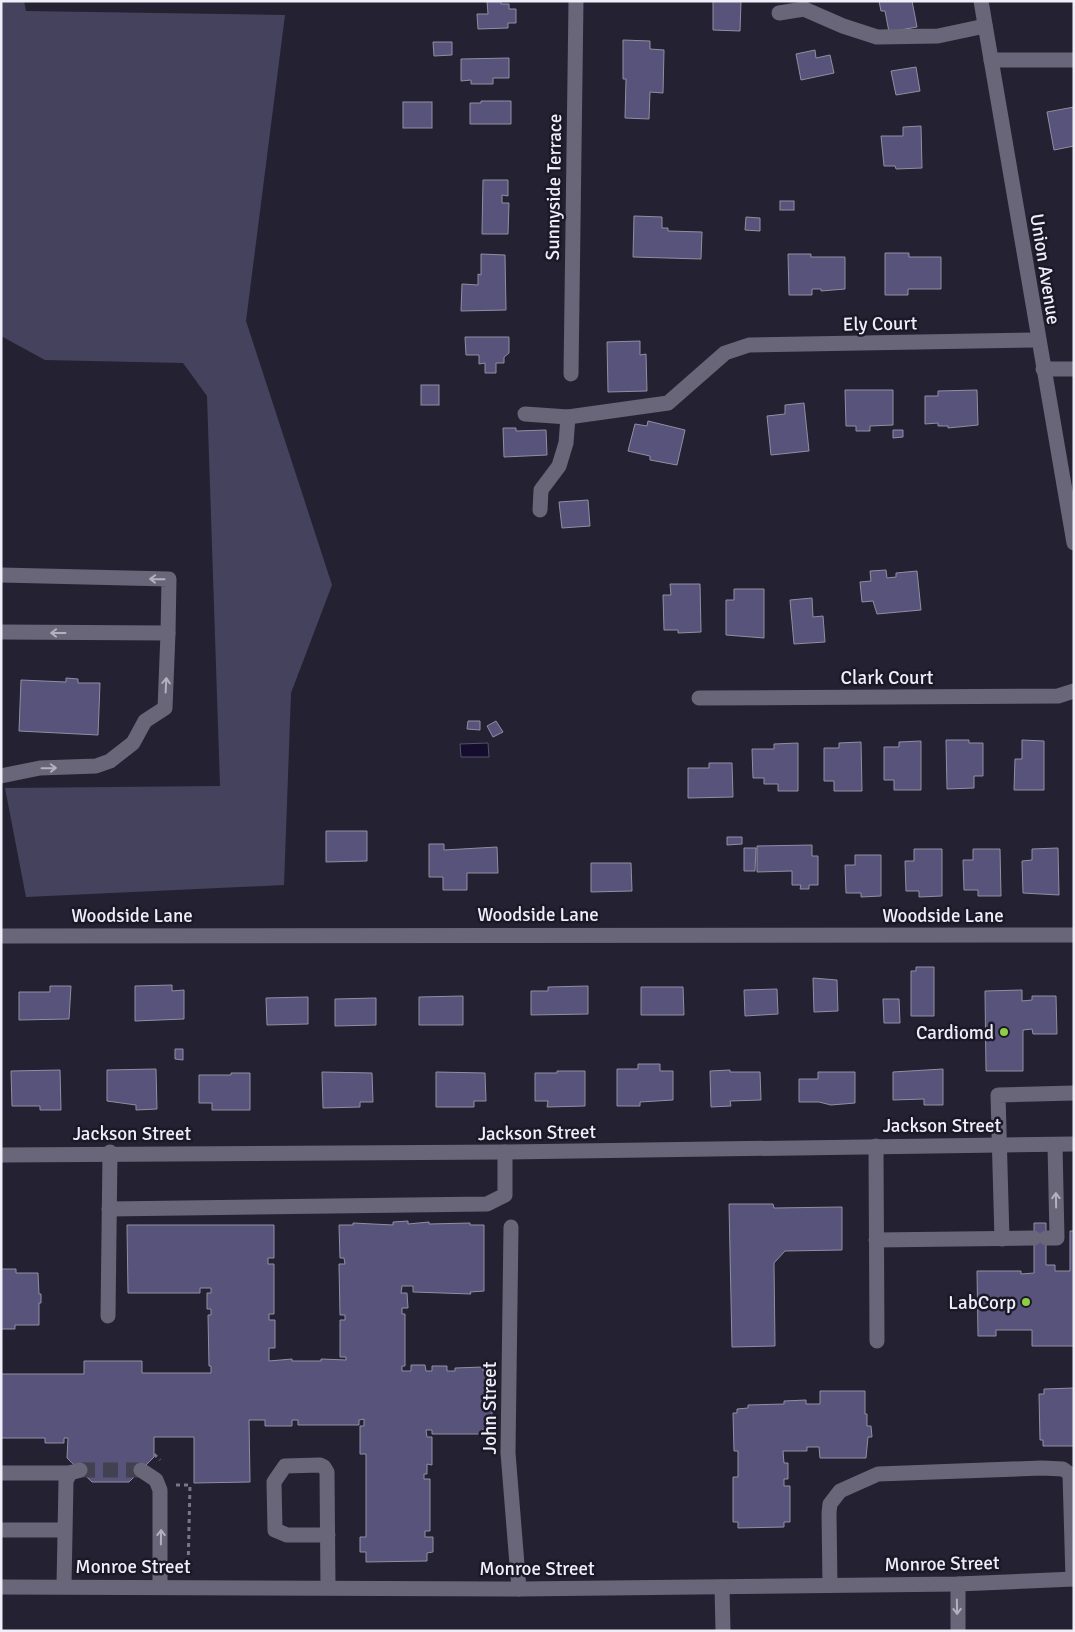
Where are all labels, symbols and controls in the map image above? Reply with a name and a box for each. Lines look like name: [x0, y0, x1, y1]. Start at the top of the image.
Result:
street label: Sunnyside Terrace: [541, 114, 567, 260]
street label: Union Avenue: [1024, 212, 1066, 326]
street label: Ely Court: [842, 311, 918, 337]
one-way arrow: [150, 574, 166, 583]
one-way arrow: [50, 628, 66, 637]
street label: Clark Court: [840, 666, 934, 690]
one-way arrow: [161, 677, 170, 693]
one-way arrow: [41, 763, 57, 772]
street label: Woodside Lane: [477, 903, 599, 927]
street label: Woodside Lane: [71, 904, 193, 928]
street label: Woodside Lane: [882, 904, 1004, 928]
place label: Cardiomd: [916, 1021, 994, 1045]
marker: Cardiomd: [998, 1026, 1010, 1038]
street label: Jackson Street: [883, 1114, 1001, 1138]
street label: Jackson Street: [478, 1120, 597, 1146]
street label: Jackson Street: [73, 1122, 191, 1146]
one-way arrow: [1051, 1192, 1061, 1208]
place label: LabCorp: [948, 1291, 1016, 1315]
marker: LabCorp: [1020, 1296, 1032, 1308]
street label: John Street: [478, 1361, 502, 1454]
one-way arrow: [156, 1530, 166, 1546]
street label: Monroe Street: [884, 1551, 1000, 1577]
street label: Monroe Street: [75, 1555, 191, 1579]
street label: Monroe Street: [479, 1557, 595, 1581]
one-way arrow: [953, 1599, 962, 1615]

